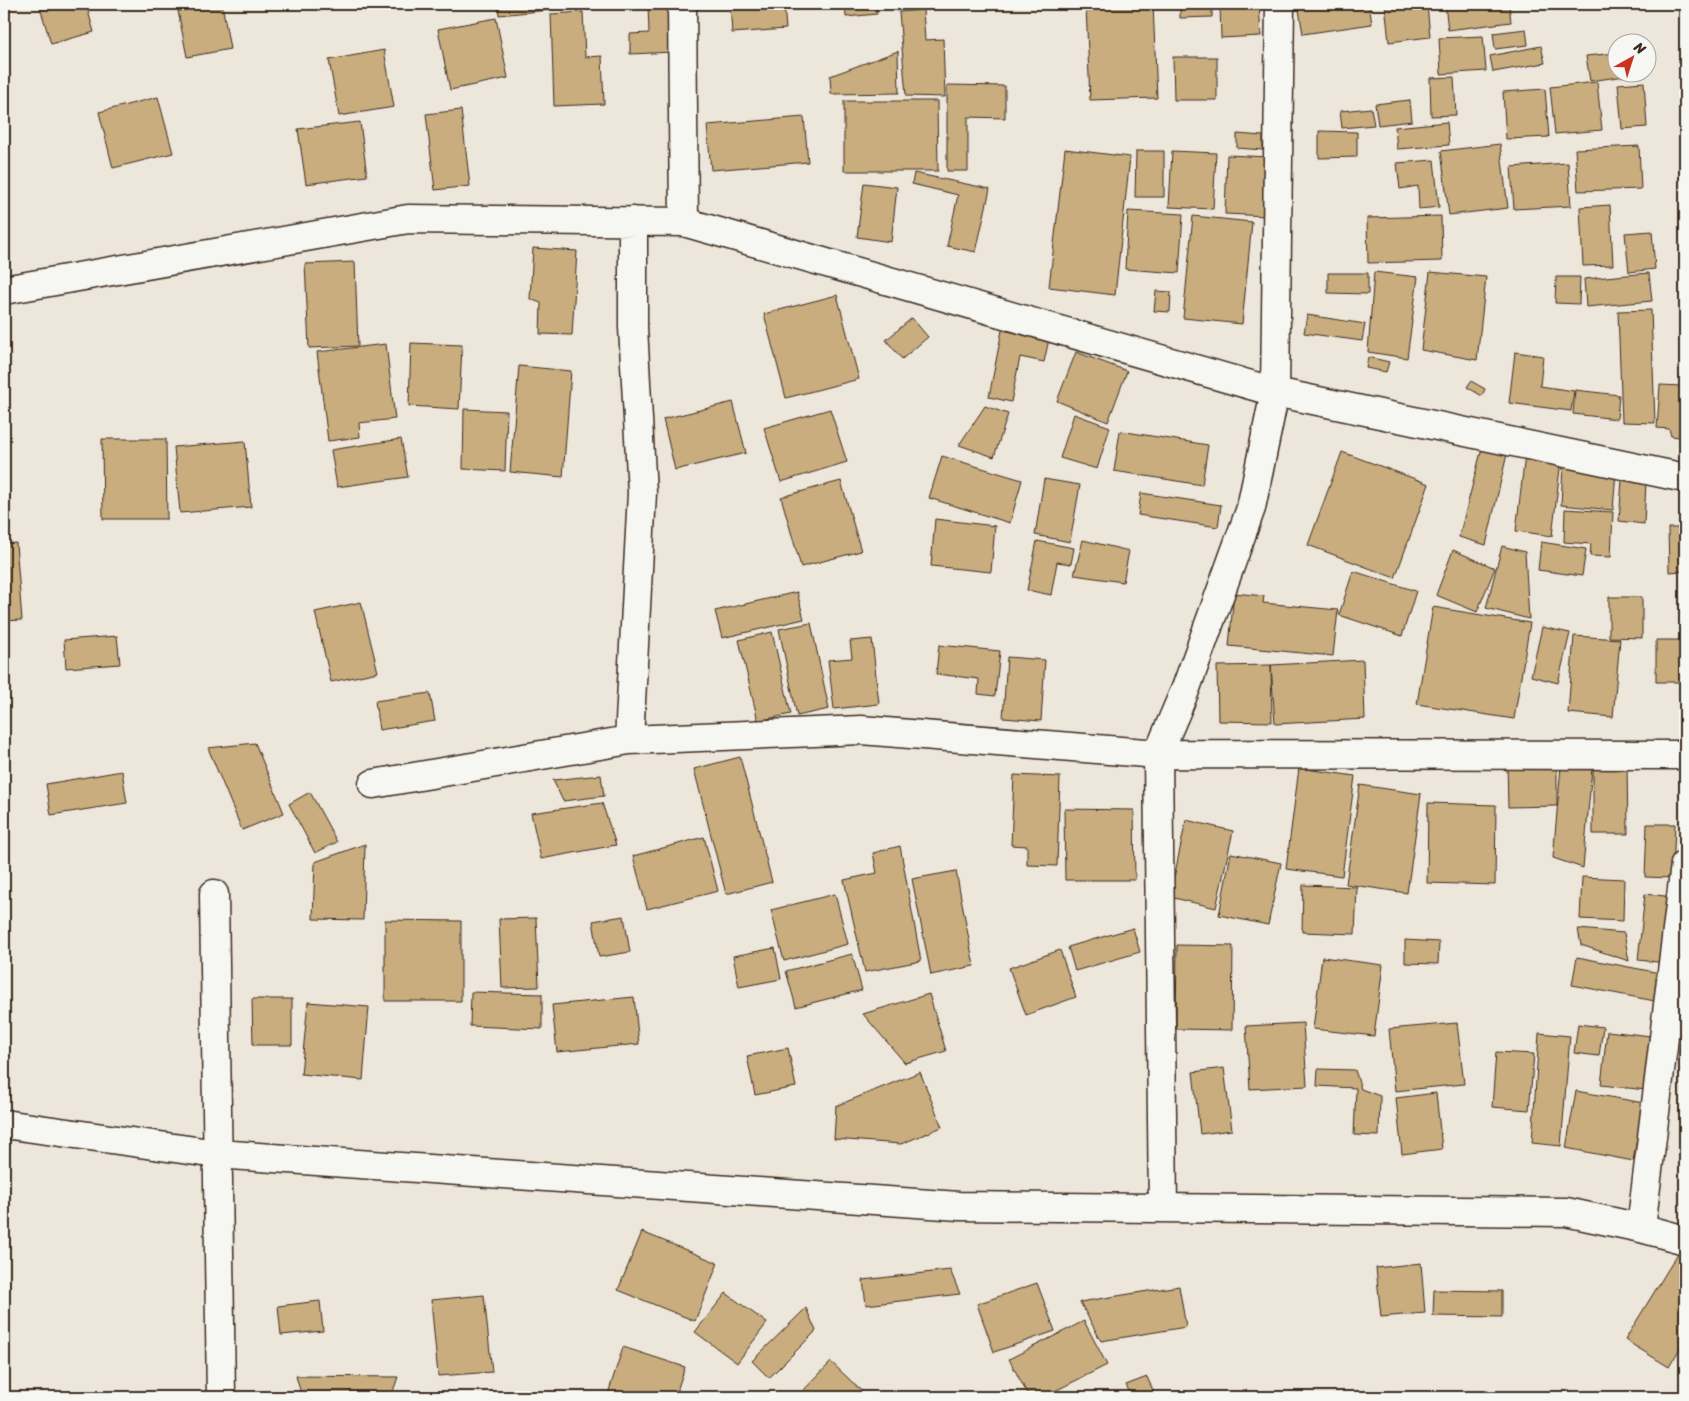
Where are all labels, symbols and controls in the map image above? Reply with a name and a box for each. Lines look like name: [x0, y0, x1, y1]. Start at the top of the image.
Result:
north arrow: [1606, 32, 1656, 82]
text: N: [1627, 35, 1652, 61]

